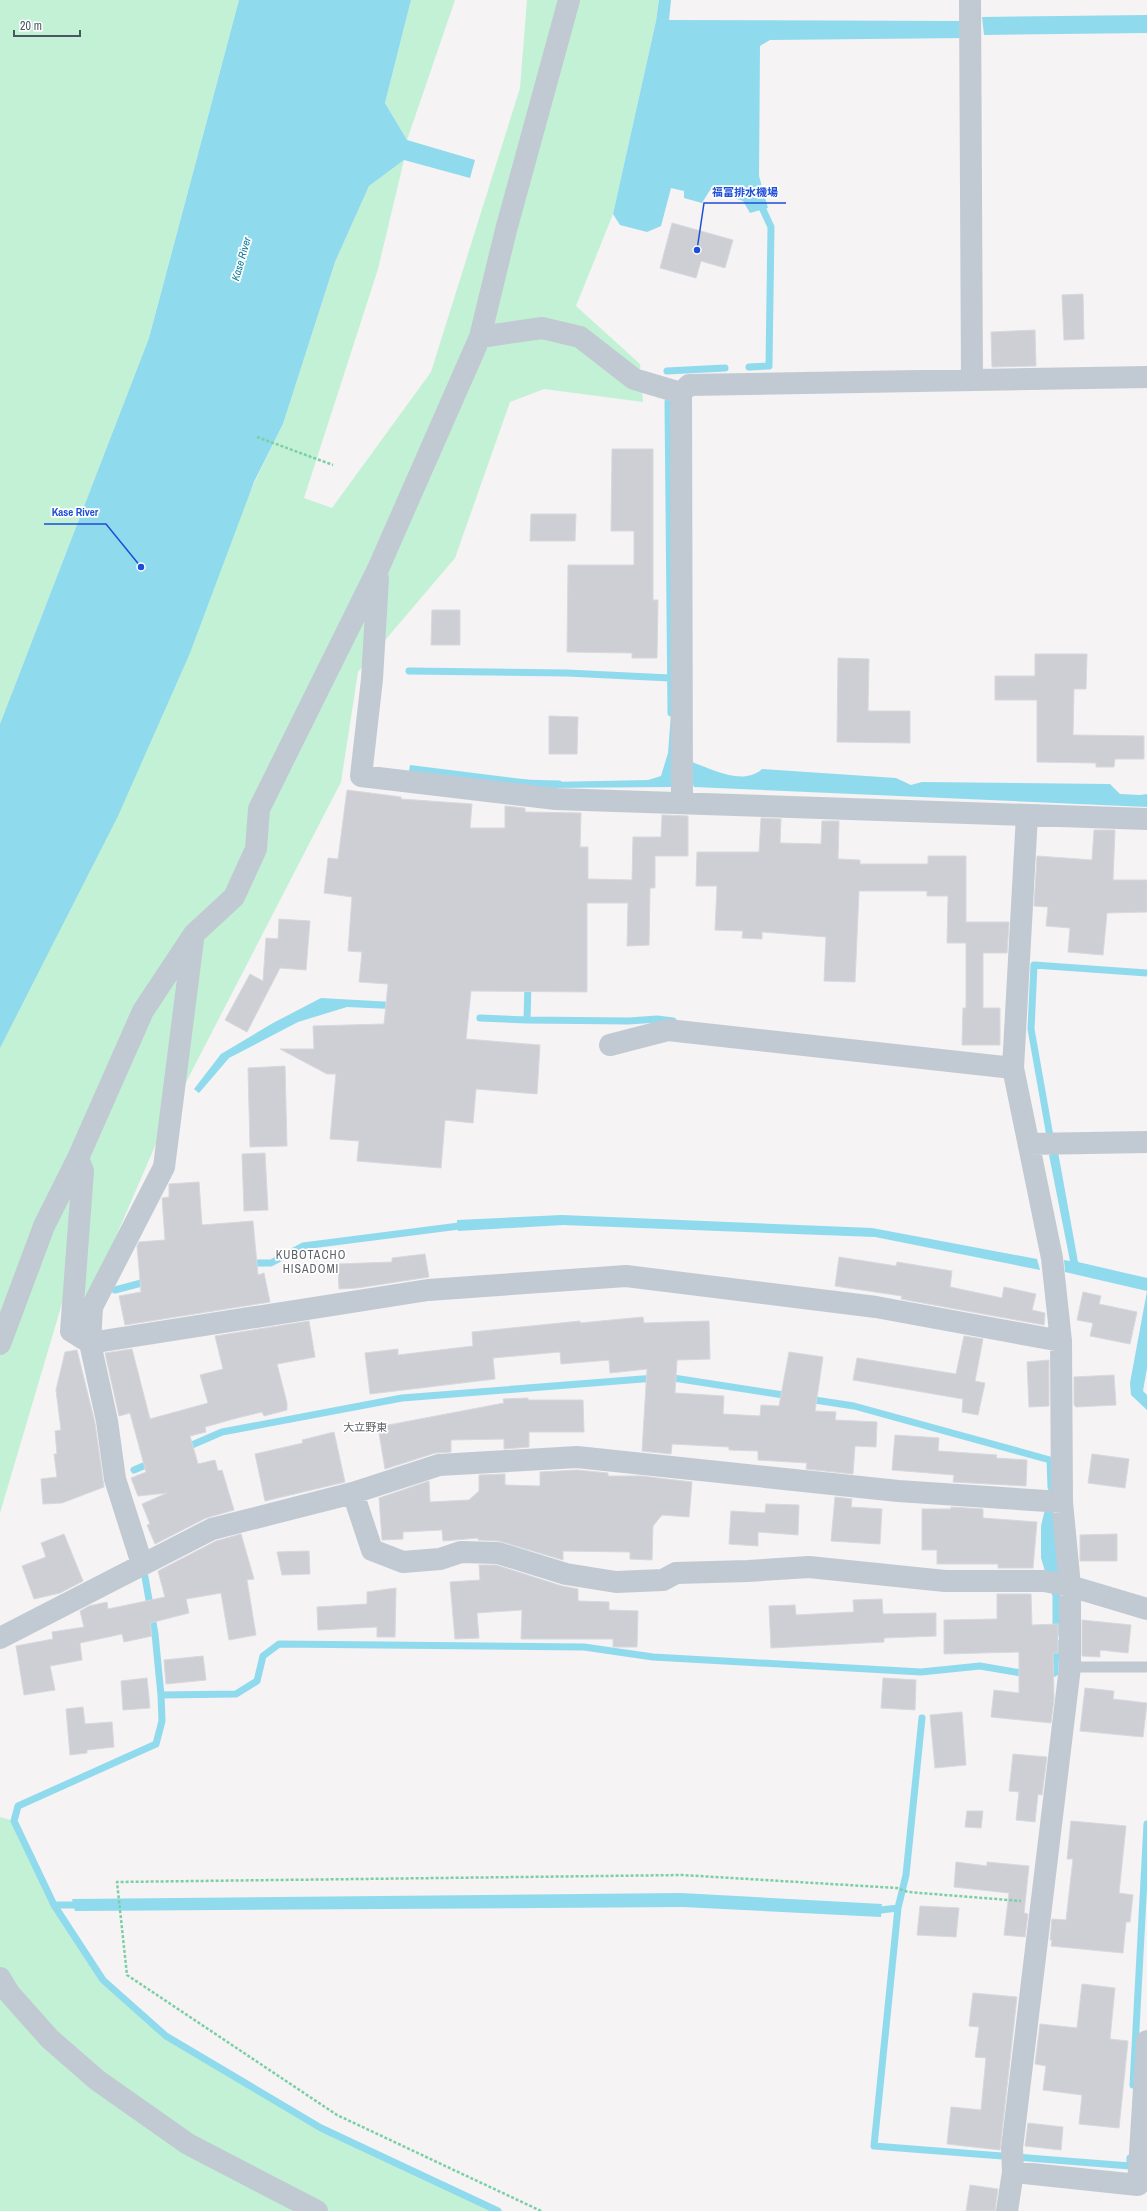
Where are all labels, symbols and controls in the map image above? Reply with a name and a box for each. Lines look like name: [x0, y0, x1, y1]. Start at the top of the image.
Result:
scale bar: [14, 12, 80, 38]
text: 20 m: [20, 18, 42, 34]
callout: 福富排水機場: [704, 180, 786, 203]
text: 福富排水機場: [712, 185, 778, 199]
water label: Kase River: [228, 235, 254, 282]
callout: Kase River: [44, 501, 106, 524]
text: Kase River: [52, 505, 99, 519]
district label: KUBOTACHO HISADOMI: [276, 1247, 346, 1277]
district label: 大立野東: [343, 1420, 387, 1434]

